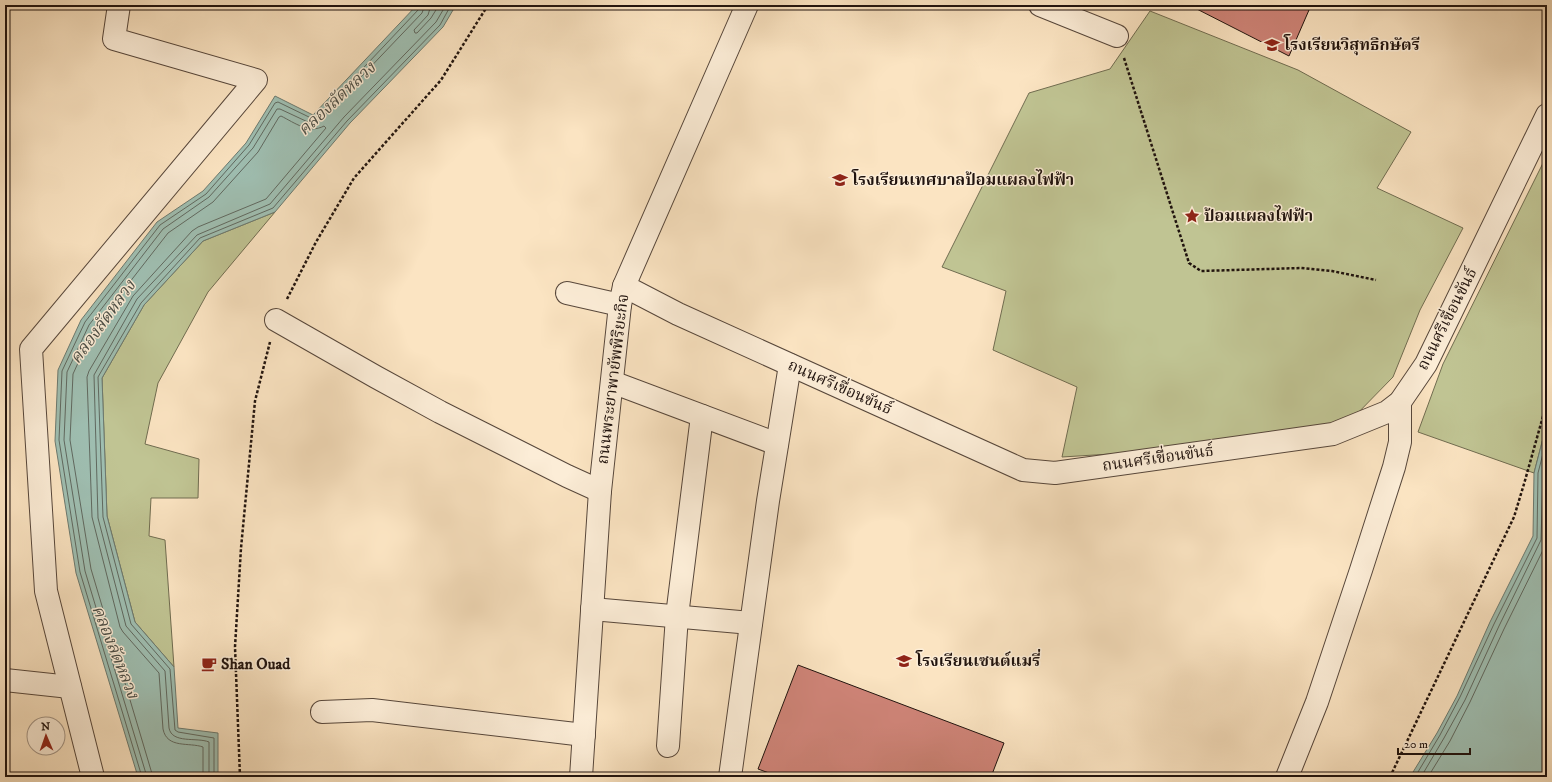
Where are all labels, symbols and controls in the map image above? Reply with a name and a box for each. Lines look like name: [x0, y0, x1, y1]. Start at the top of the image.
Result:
place label: โรงเรียนวิสุทธิกษัตรี: [1283, 34, 1420, 56]
school or university icon: โรงเรียนวิสุทธิกษัตรี: [1263, 36, 1281, 54]
water label: คลองลัดหลวง: [293, 56, 382, 141]
place label: โรงเรียนเทศบาลป้อมแผลงไฟฟ้า: [851, 169, 1074, 190]
school or university icon: โรงเรียนเทศบาลป้อมแผลงไฟฟ้า: [831, 171, 849, 189]
place label: ป้อมแผลงไฟฟ้า: [1204, 205, 1313, 226]
place icon: ป้อมแผลงไฟฟ้า: [1183, 207, 1201, 225]
street label: ถนนศรีเขื่อนขันธ์: [1411, 263, 1482, 374]
water label: คลองลัดหลวง: [65, 274, 142, 368]
street label: ถนนพระยาพายัพพิริยะกิจ: [593, 293, 633, 465]
street label: ถนนศรีเขื่อนขันธ์: [785, 353, 897, 419]
street label: ถนนศรีเขื่อนขันธ์: [1101, 438, 1215, 476]
water label: คลองลัดหลวง: [86, 602, 144, 703]
place label: โรงเรียนเซนต์แมรี่: [915, 649, 1041, 671]
school or university icon: โรงเรียนเซนต์แมรี่: [895, 652, 913, 670]
place label: Shan Ouad: [221, 654, 291, 674]
cafe icon: Shan Ouad: [200, 655, 218, 673]
north arrow: [26, 716, 66, 756]
text: N: [41, 720, 50, 734]
scale bar: [1398, 730, 1470, 756]
text: 20 m: [1404, 737, 1428, 752]

